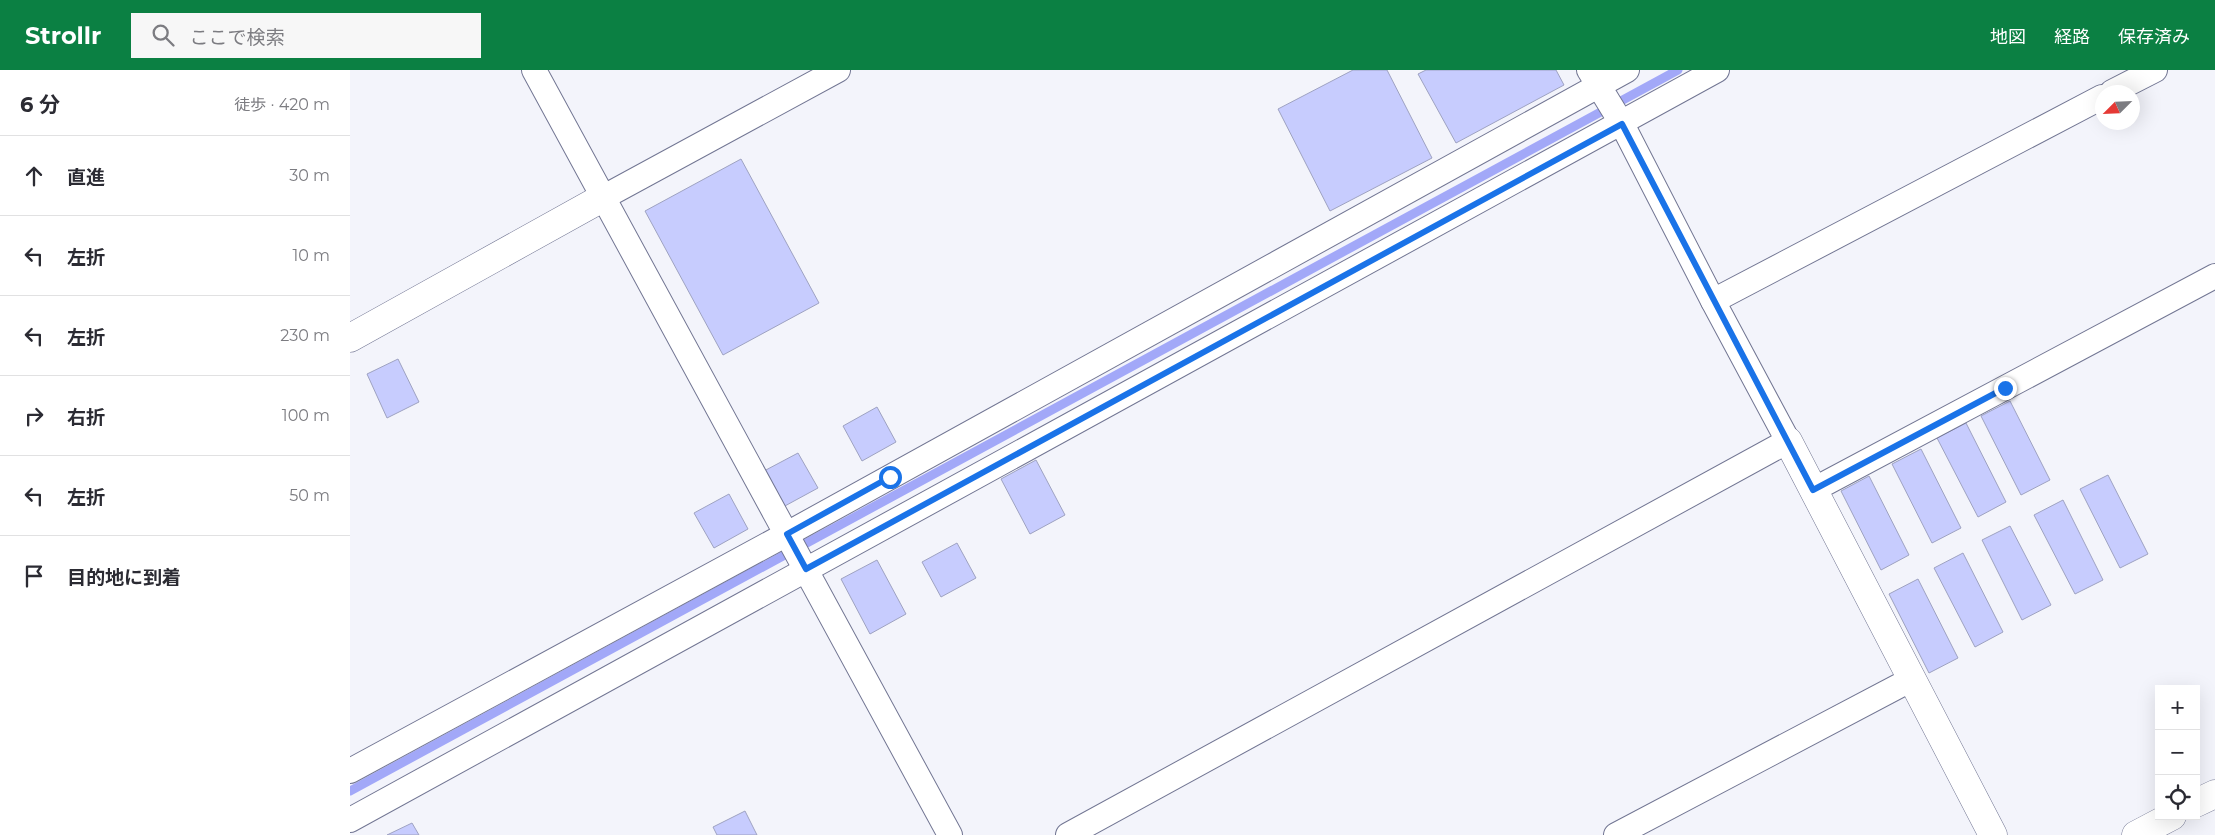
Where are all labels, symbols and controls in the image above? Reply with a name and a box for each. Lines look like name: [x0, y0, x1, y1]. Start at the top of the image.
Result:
search box: [131, 13, 481, 58]
text: Strollr: [25, 21, 101, 50]
icon: search: [149, 21, 177, 49]
text: ここで検索: [189, 26, 284, 49]
text: 地図: [1990, 26, 2026, 48]
text: 経路: [2054, 26, 2090, 48]
text: 保存済み: [2118, 26, 2190, 48]
north arrow: [2095, 85, 2140, 130]
text: 6 分: [20, 92, 60, 117]
text: 徒歩 · 420 m: [234, 95, 330, 114]
icon: ahead: [20, 162, 48, 190]
text: 直進: [67, 166, 105, 189]
text: 30 m: [289, 166, 330, 185]
icon: left: [20, 242, 48, 270]
text: 左折: [67, 246, 105, 269]
text: 10 m: [292, 246, 330, 265]
icon: left: [20, 322, 48, 350]
text: 左折: [67, 326, 105, 349]
text: 230 m: [280, 326, 330, 345]
route end: [1994, 377, 2017, 400]
icon: right: [20, 402, 48, 430]
text: 右折: [67, 406, 105, 429]
text: 100 m: [282, 406, 330, 425]
route start: [879, 466, 902, 489]
icon: left: [20, 482, 48, 510]
text: 左折: [67, 486, 105, 509]
text: 50 m: [289, 486, 330, 505]
icon: arrive: [20, 562, 48, 590]
text: 目的地に到着: [67, 566, 181, 589]
map controls: [2155, 685, 2200, 820]
button: +: [2155, 685, 2200, 730]
button: −: [2155, 730, 2200, 775]
button: locate: [2155, 775, 2200, 820]

